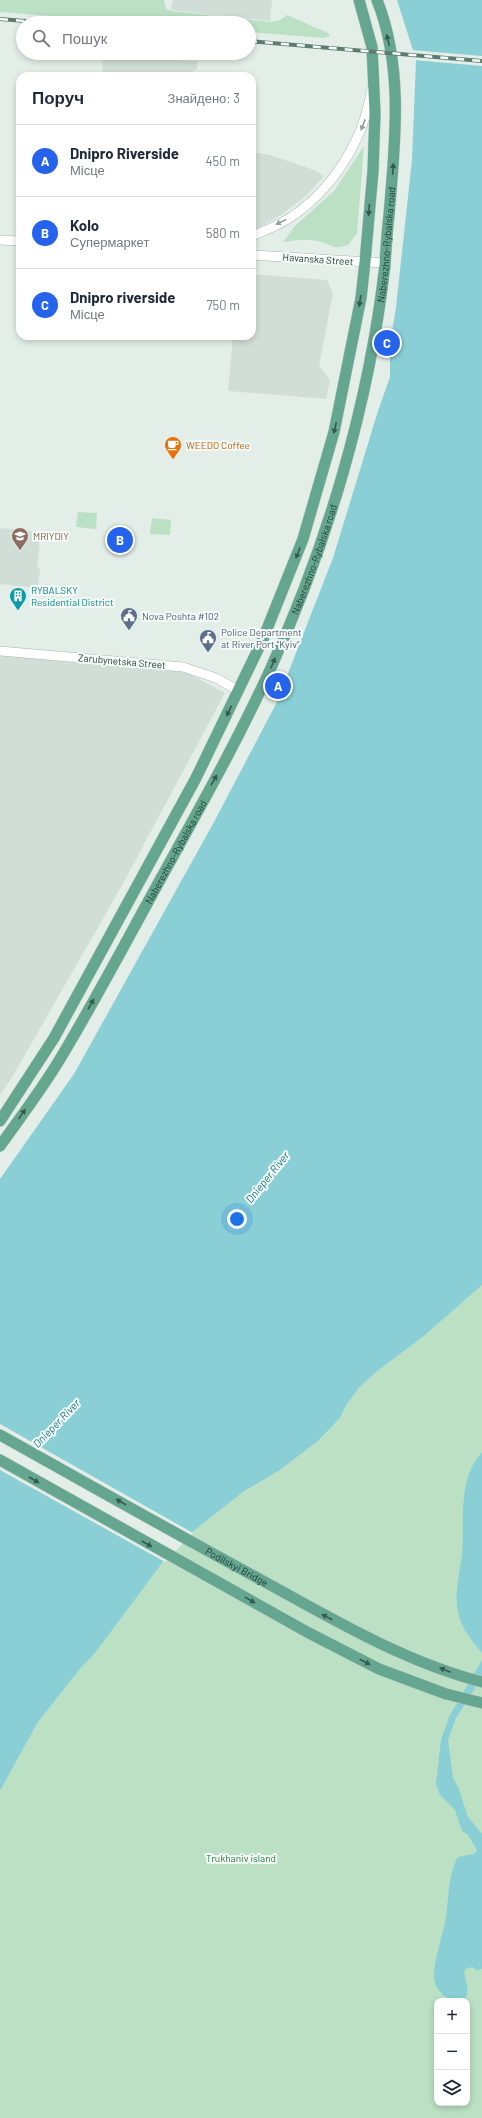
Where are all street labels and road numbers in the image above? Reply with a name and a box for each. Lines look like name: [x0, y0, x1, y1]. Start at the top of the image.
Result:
street label: Naberezhno-Rybalska road: [374, 186, 397, 303]
street label: Havanska Street: [282, 251, 354, 267]
street label: Naberezhno-Rybalska road: [289, 503, 339, 616]
street label: Zarubynetska Street: [78, 651, 167, 671]
street label: Naberezhno-Rybalska road: [142, 798, 209, 906]
street label: Podilskyi Bridge: [204, 1545, 270, 1588]

